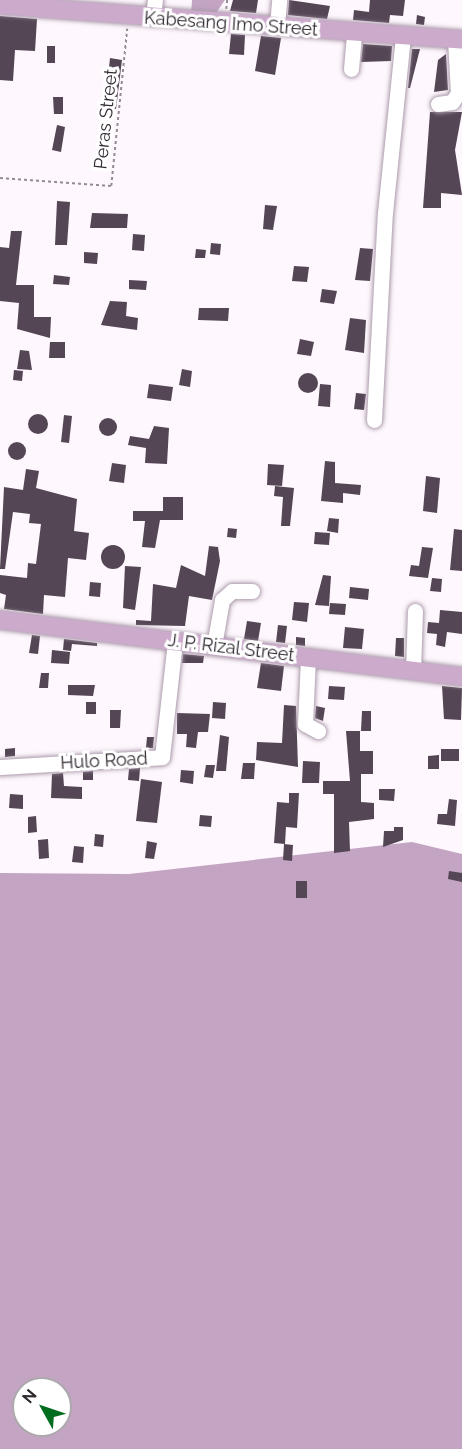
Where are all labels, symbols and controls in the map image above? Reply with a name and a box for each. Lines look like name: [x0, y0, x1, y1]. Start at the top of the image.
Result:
street label: Kabesang Imo Street: [143, 7, 319, 41]
street label: Peras Street: [90, 68, 122, 170]
street label: J. P. Rizal Street: [166, 629, 296, 667]
street label: Hulo Road: [60, 748, 148, 774]
north arrow: [12, 1377, 72, 1437]
text: N: [18, 1386, 41, 1407]

